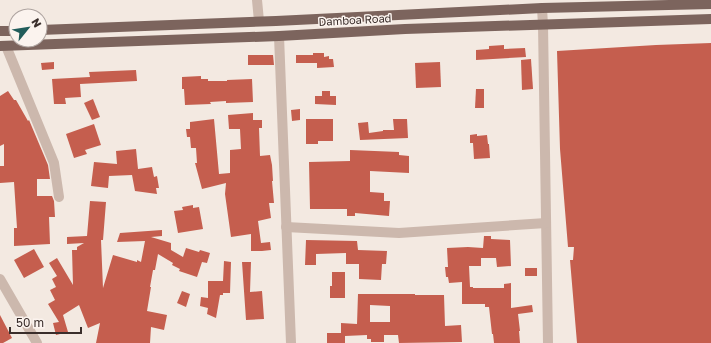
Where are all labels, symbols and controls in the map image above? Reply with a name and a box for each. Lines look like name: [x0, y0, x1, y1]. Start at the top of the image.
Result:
north arrow: [8, 8, 48, 48]
street label: Damboa Road: [318, 11, 392, 28]
text: N: [29, 16, 45, 30]
scale bar: [10, 309, 81, 335]
text: 50 m: [16, 315, 44, 330]

